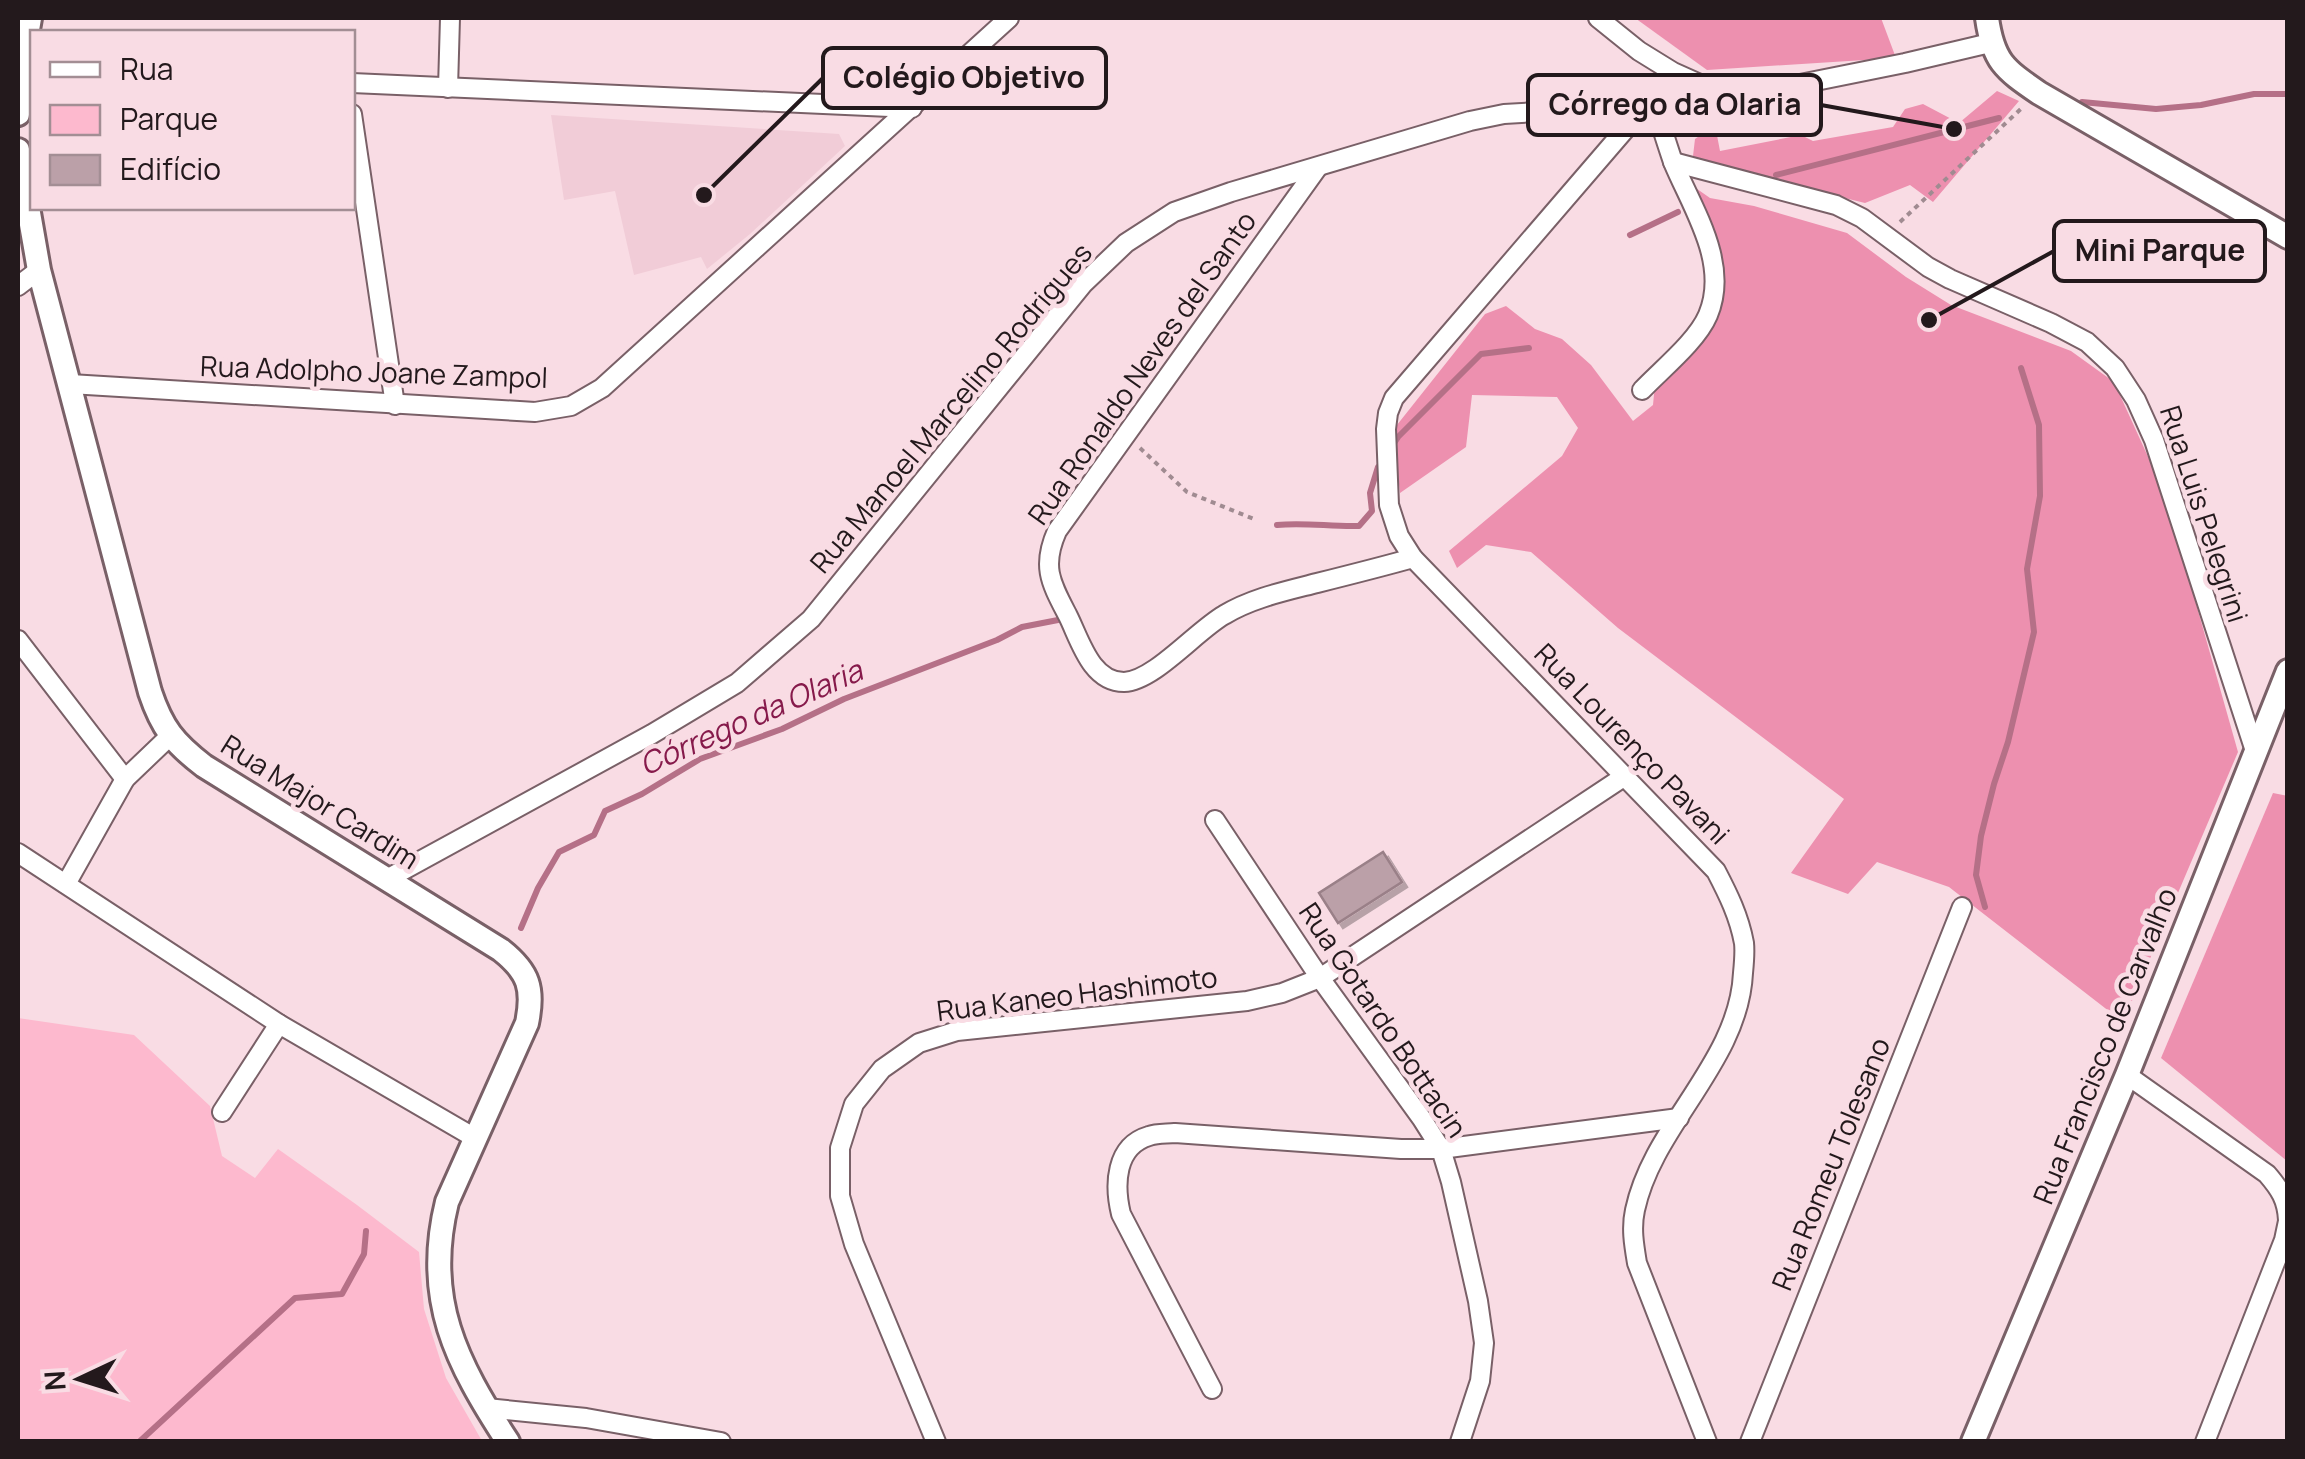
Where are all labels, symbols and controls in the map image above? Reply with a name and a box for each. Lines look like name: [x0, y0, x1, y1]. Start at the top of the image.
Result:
legend: [30, 30, 355, 210]
text: Rua: [120, 48, 173, 89]
callout: Colégio Objetivo: [823, 48, 1106, 108]
text: Colégio Objetivo: [843, 56, 1085, 97]
callout: Córrego da Olaria: [1528, 75, 1821, 135]
text: Córrego da Olaria: [1548, 83, 1802, 124]
text: Parque: [120, 98, 218, 139]
text: Edifício: [120, 148, 221, 189]
street label: Rua Ronaldo Neves del Santo: [1018, 203, 1264, 532]
callout: Mini Parque: [2054, 221, 2265, 281]
text: Mini Parque: [2075, 229, 2245, 270]
street label: Rua Manoel Marcelino Rodrigues: [801, 234, 1100, 580]
street label: Rua Adolpho Joane Zampol: [199, 346, 549, 396]
street label: Rua Luis Pelegrini: [2152, 401, 2258, 627]
street label: Rua Lourenço Pavani: [1527, 634, 1739, 852]
water label: Córrego da Olaria: [632, 649, 870, 784]
street label: Rua Major Cardim: [215, 725, 426, 877]
street label: Rua Francisco de Carvalho: [2023, 882, 2185, 1209]
street label: Rua Gotardo Bottacin: [1291, 895, 1477, 1144]
street label: Rua Kaneo Hashimoto: [934, 957, 1219, 1029]
street label: Rua Romeu Tolesano: [1762, 1032, 1898, 1296]
north arrow: [30, 1329, 130, 1429]
text: N: [34, 1369, 74, 1392]

